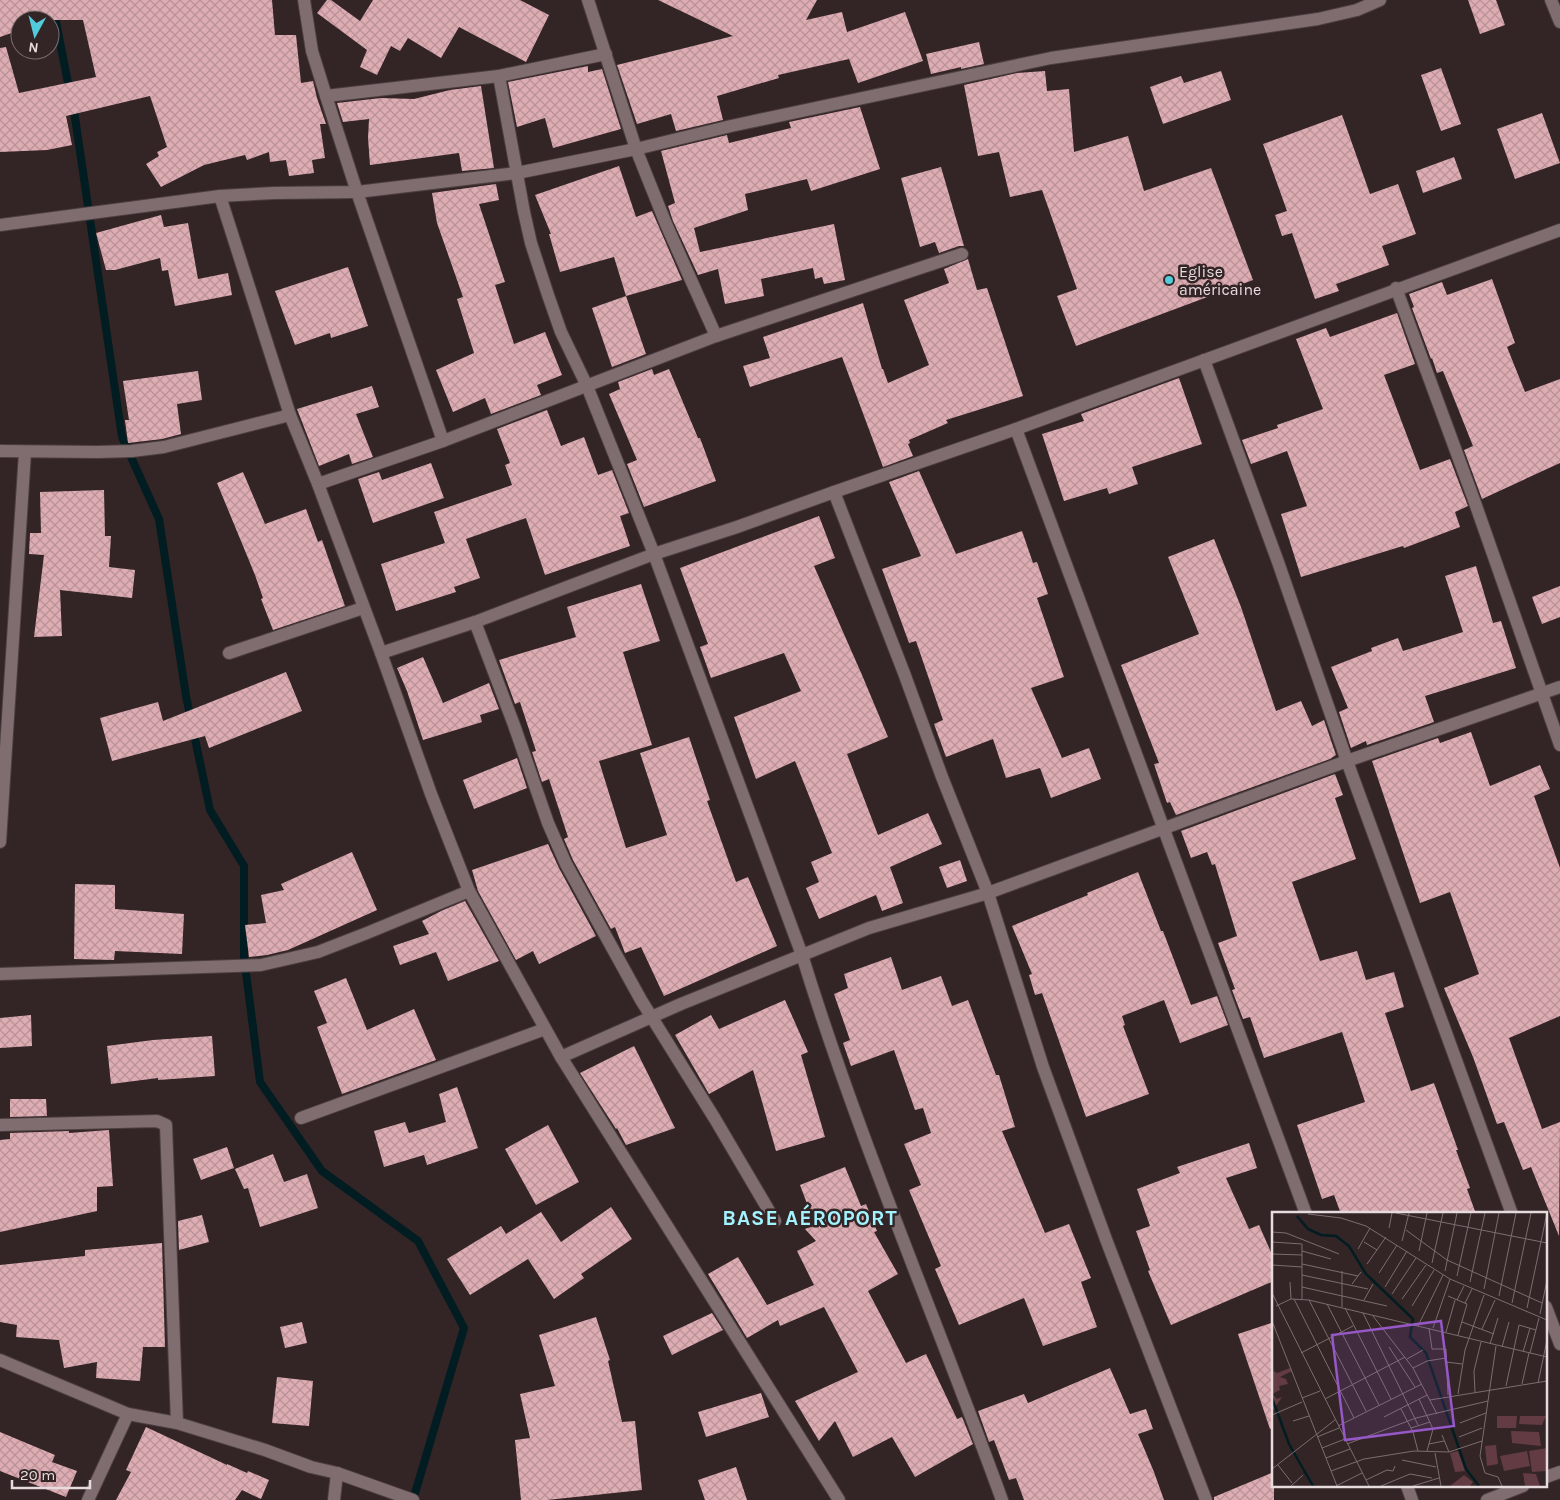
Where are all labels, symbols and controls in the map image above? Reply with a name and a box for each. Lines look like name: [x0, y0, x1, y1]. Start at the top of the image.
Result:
north arrow: [10, 10, 60, 60]
text: N: [27, 38, 39, 56]
place label: Eglise américaine: [1179, 262, 1261, 299]
marker: Eglise américaine: [1163, 274, 1175, 286]
district label: BASE AÉROPORT: [722, 1204, 898, 1230]
inset map: [1272, 1212, 1548, 1488]
scale bar: [12, 1458, 90, 1490]
text: 20 m: [20, 1466, 55, 1484]

